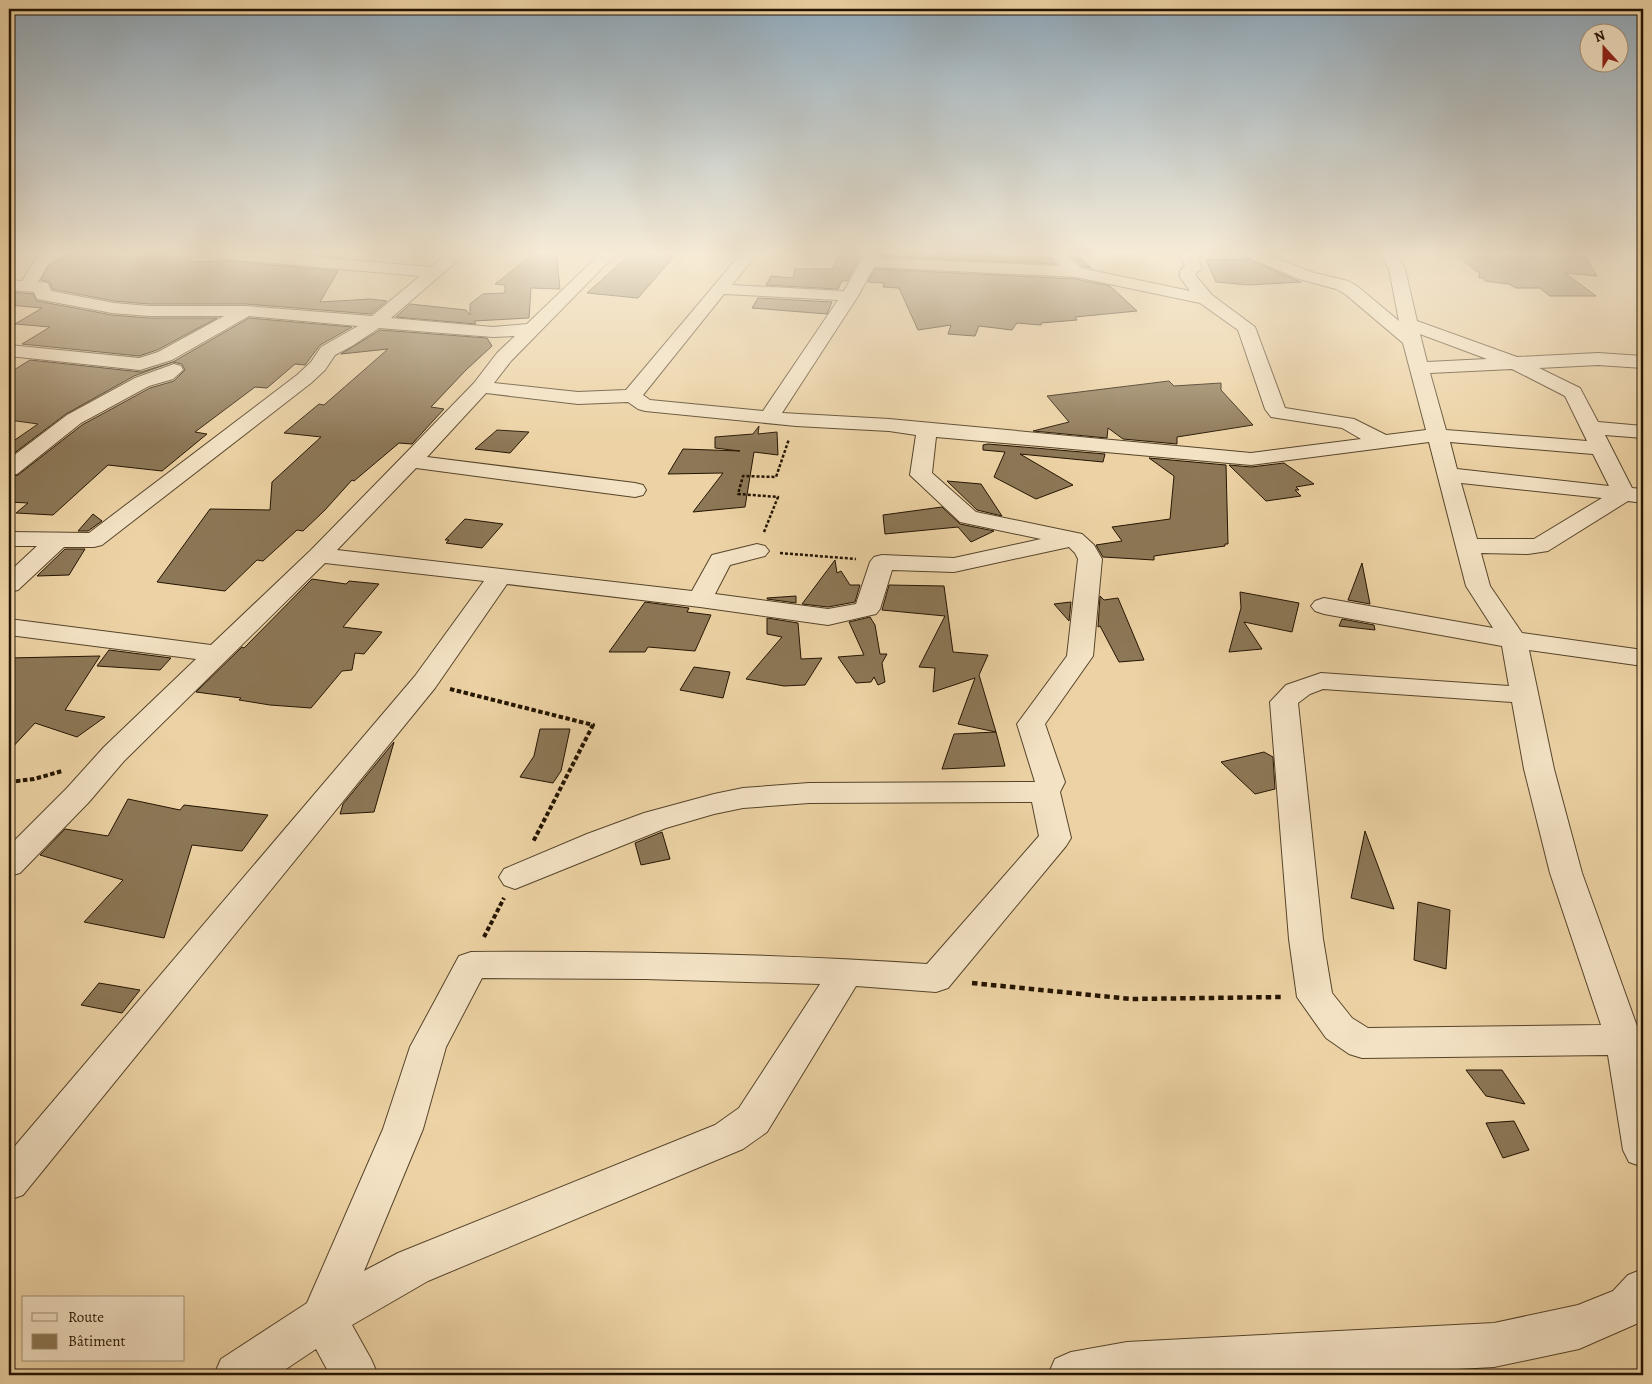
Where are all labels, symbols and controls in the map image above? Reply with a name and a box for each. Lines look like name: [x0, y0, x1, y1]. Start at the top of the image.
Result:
north arrow: [1580, 22, 1630, 72]
text: N: [1591, 26, 1608, 47]
legend: [22, 1296, 185, 1362]
text: Route: [68, 1307, 104, 1327]
text: Bâtiment: [68, 1331, 126, 1351]

